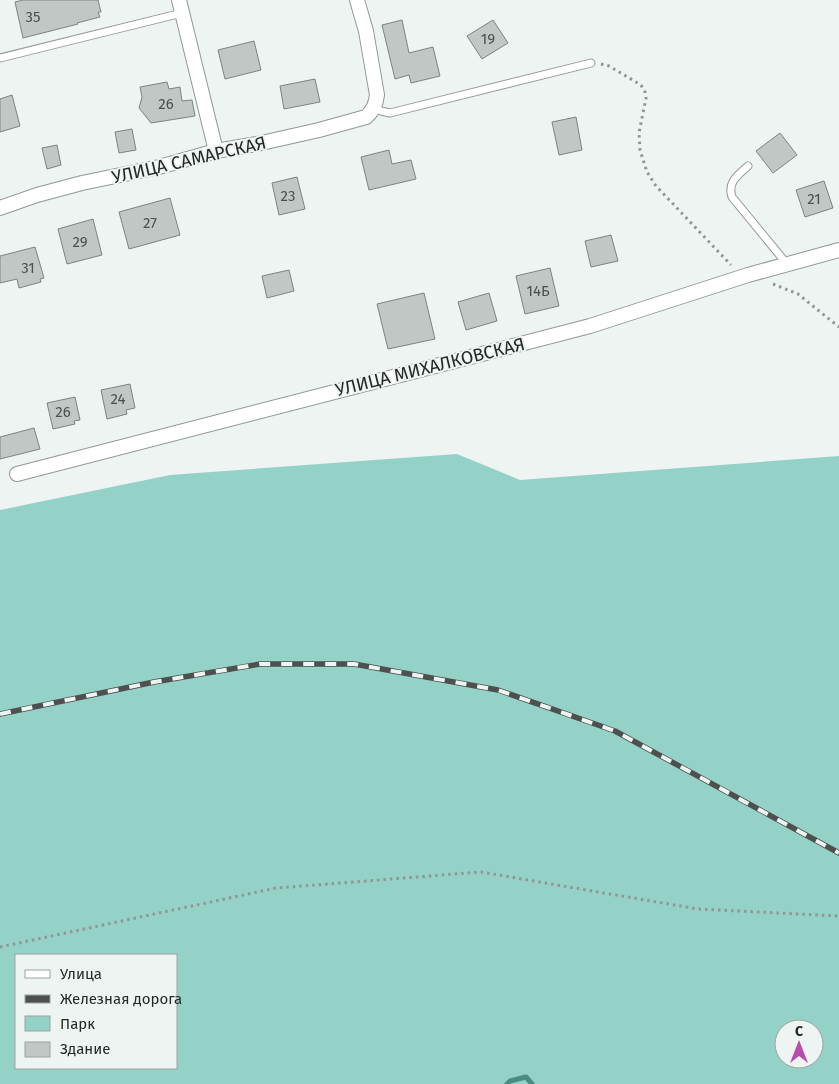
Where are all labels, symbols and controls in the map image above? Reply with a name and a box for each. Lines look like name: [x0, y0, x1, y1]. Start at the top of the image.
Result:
house number: 35: [25, 8, 41, 26]
house number: 19: [481, 30, 495, 48]
house number: 26: [158, 95, 174, 113]
street label: УЛИЦА САМАРСКАЯ: [110, 132, 268, 188]
house number: 23: [281, 187, 295, 205]
house number: 21: [807, 190, 821, 208]
house number: 27: [143, 214, 157, 232]
house number: 29: [72, 233, 88, 251]
house number: 31: [21, 259, 35, 277]
house number: 14Б: [526, 282, 550, 300]
street label: УЛИЦА МИХАЛКОВСКАЯ: [333, 333, 527, 401]
house number: 24: [110, 390, 126, 408]
house number: 26: [55, 403, 71, 421]
legend: [15, 954, 178, 1069]
text: Улица: [60, 965, 102, 983]
text: Железная дорога: [60, 990, 182, 1008]
text: Парк: [60, 1015, 95, 1033]
north arrow: [774, 1019, 824, 1069]
text: С: [795, 1023, 803, 1040]
text: Здание: [60, 1040, 110, 1058]

